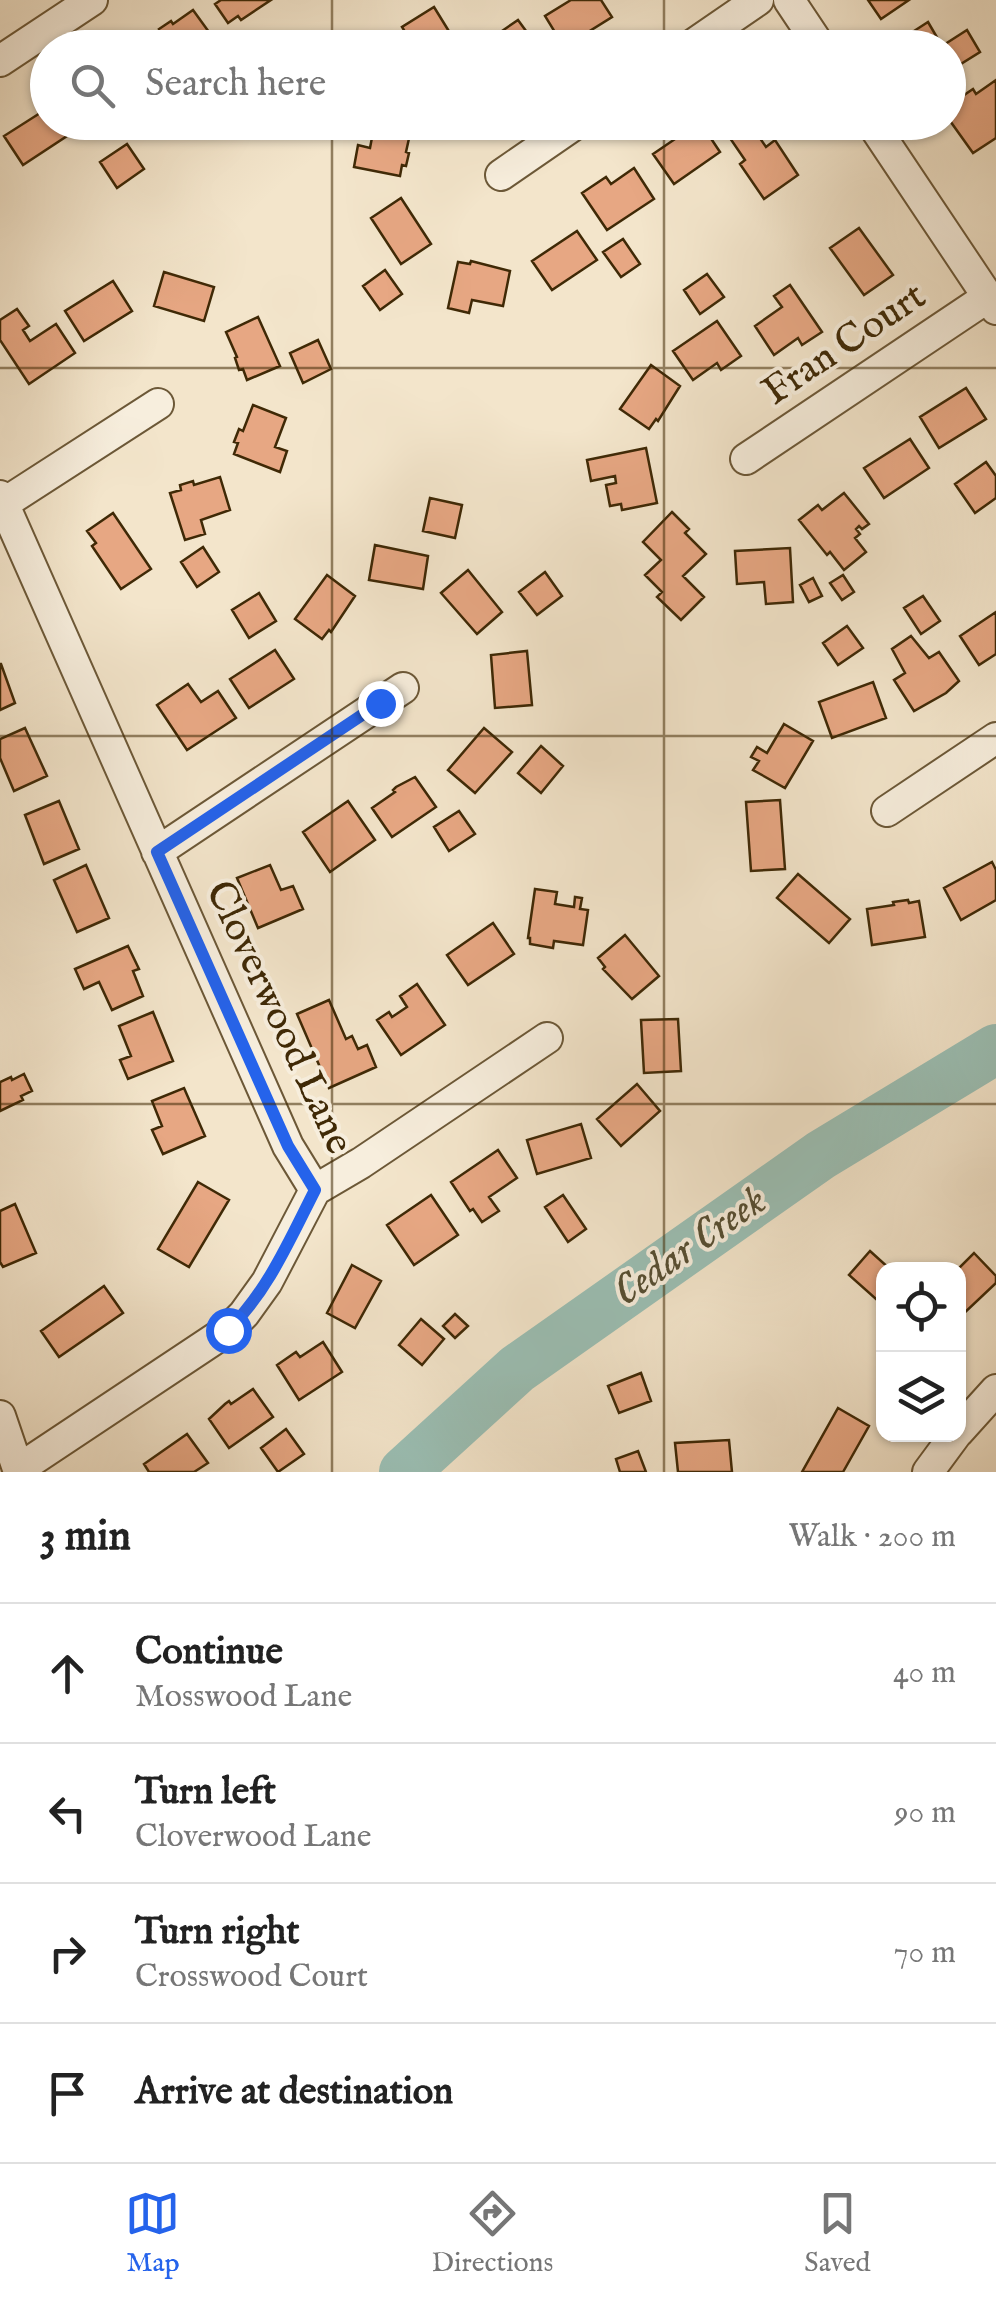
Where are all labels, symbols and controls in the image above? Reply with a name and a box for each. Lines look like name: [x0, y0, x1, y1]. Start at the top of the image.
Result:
search box: [30, 30, 966, 140]
icon: search: [65, 58, 120, 113]
text: Search here: [145, 61, 326, 109]
street label: Fran Court: [754, 272, 936, 418]
route end: [358, 681, 404, 727]
street label: Cloverwood Lane: [192, 873, 364, 1163]
water label: Cedar Creek: [603, 1175, 777, 1319]
map controls: [876, 1262, 966, 1442]
button: locate: [876, 1262, 966, 1352]
route start: [206, 1308, 252, 1354]
button: layers: [876, 1352, 966, 1442]
text: 3 min: [40, 1511, 131, 1564]
text: Walk · 200 m: [789, 1517, 956, 1558]
text: Continue: [135, 1629, 283, 1677]
icon: ahead: [40, 1646, 95, 1701]
text: 40 m: [893, 1653, 956, 1694]
text: Mosswood Lane: [135, 1677, 352, 1718]
text: Turn left: [135, 1769, 276, 1817]
icon: left: [40, 1786, 95, 1841]
text: 90 m: [895, 1793, 956, 1834]
text: Cloverwood Lane: [135, 1817, 372, 1858]
text: Turn right: [135, 1909, 299, 1957]
icon: right: [40, 1926, 95, 1981]
text: 70 m: [894, 1933, 956, 1974]
text: Crosswood Court: [135, 1957, 368, 1998]
icon: arrive: [40, 2066, 95, 2121]
text: Arrive at destination: [135, 2069, 453, 2117]
tab: Map: [125, 2186, 180, 2281]
tab: Directions: [431, 2186, 553, 2281]
tab: Saved: [804, 2186, 871, 2281]

